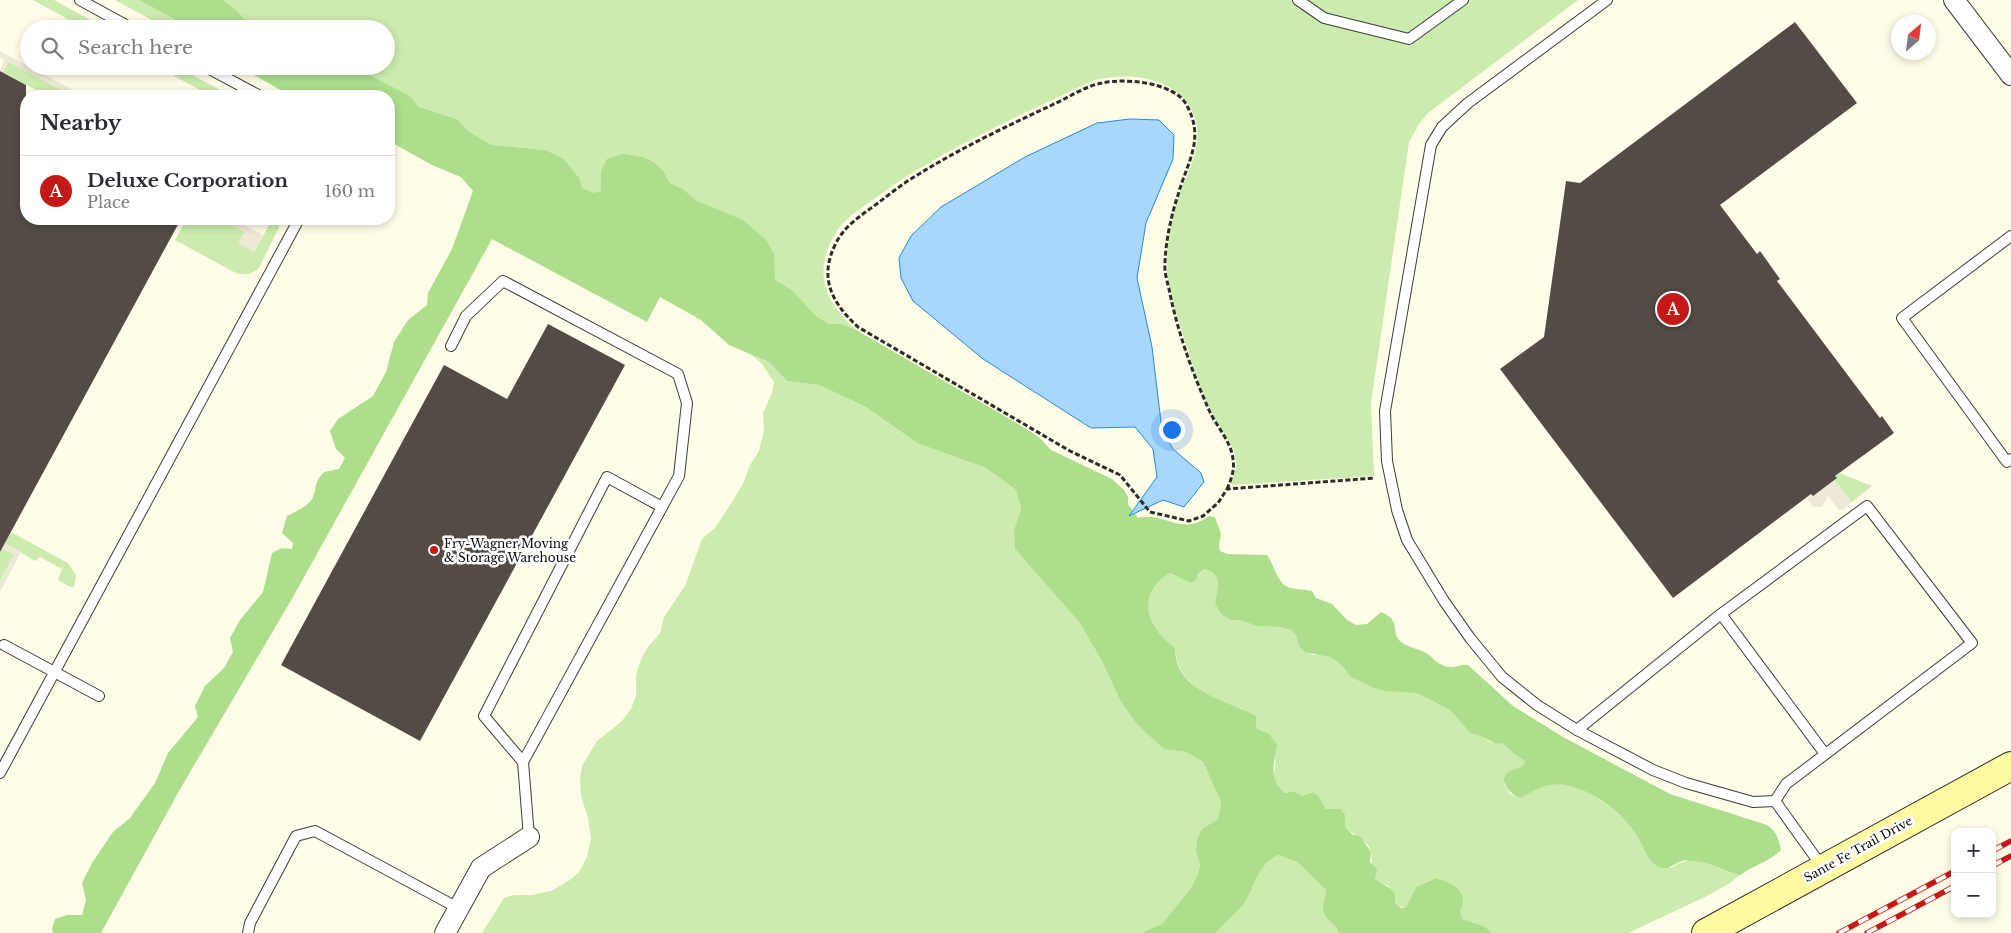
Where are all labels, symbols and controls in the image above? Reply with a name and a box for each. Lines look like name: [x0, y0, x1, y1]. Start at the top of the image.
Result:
north arrow: [1891, 15, 1936, 60]
search box: [20, 20, 395, 75]
icon: search: [38, 34, 66, 62]
text: Search here: [78, 36, 193, 59]
text: Nearby: [40, 110, 121, 136]
text: Deluxe Corporation: [87, 169, 288, 192]
text: A: [50, 181, 62, 201]
text: 160 m: [324, 181, 375, 201]
text: Place: [87, 192, 130, 212]
pin: A: [1657, 290, 1689, 328]
your location: [1159, 417, 1185, 443]
place label: Fry-Wagner Moving & Storage Warehouse: [444, 536, 576, 565]
marker: Fry-Wagner Moving & Storage Warehouse: [428, 544, 440, 556]
street label: Sante Fe Trail Drive: [1801, 813, 1915, 885]
map controls: [1951, 828, 1996, 918]
button: +: [1951, 828, 1996, 873]
button: −: [1951, 873, 1996, 918]

